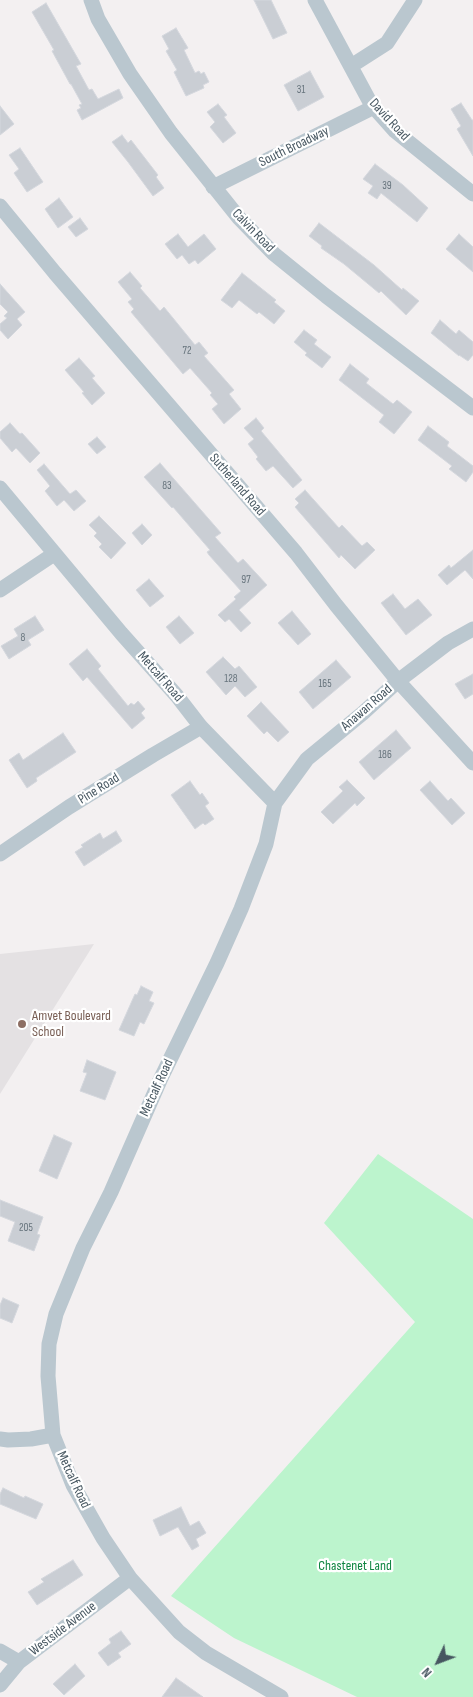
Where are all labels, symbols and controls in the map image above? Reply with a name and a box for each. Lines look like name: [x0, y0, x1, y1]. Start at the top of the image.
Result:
house number: 31: [297, 83, 305, 97]
street label: David Road: [365, 95, 413, 145]
street label: South Broadway: [256, 123, 332, 171]
house number: 39: [382, 179, 392, 193]
street label: Calvin Road: [228, 206, 278, 256]
house number: 72: [183, 344, 191, 358]
street label: Sutherland Road: [205, 450, 269, 520]
house number: 83: [162, 479, 172, 493]
house number: 97: [241, 573, 251, 587]
house number: 8: [21, 631, 25, 645]
street label: Metcalf Road: [134, 648, 186, 706]
house number: 128: [224, 672, 238, 686]
house number: 165: [318, 677, 332, 691]
street label: Anawan Road: [338, 681, 396, 735]
house number: 186: [378, 748, 392, 762]
street label: Pine Road: [75, 770, 123, 808]
place label: Amvet Boulevard School: [32, 1008, 111, 1040]
marker: Amvet Boulevard School: [16, 1018, 28, 1030]
street label: Metcalf Road: [136, 1057, 178, 1119]
house number: 205: [19, 1221, 33, 1235]
street label: Metcalf Road: [52, 1449, 94, 1511]
park label: Chastenet Land: [318, 1558, 392, 1574]
street label: Westside Avenue: [26, 1598, 100, 1660]
north arrow: [413, 1637, 463, 1687]
text: N: [418, 1664, 435, 1681]

